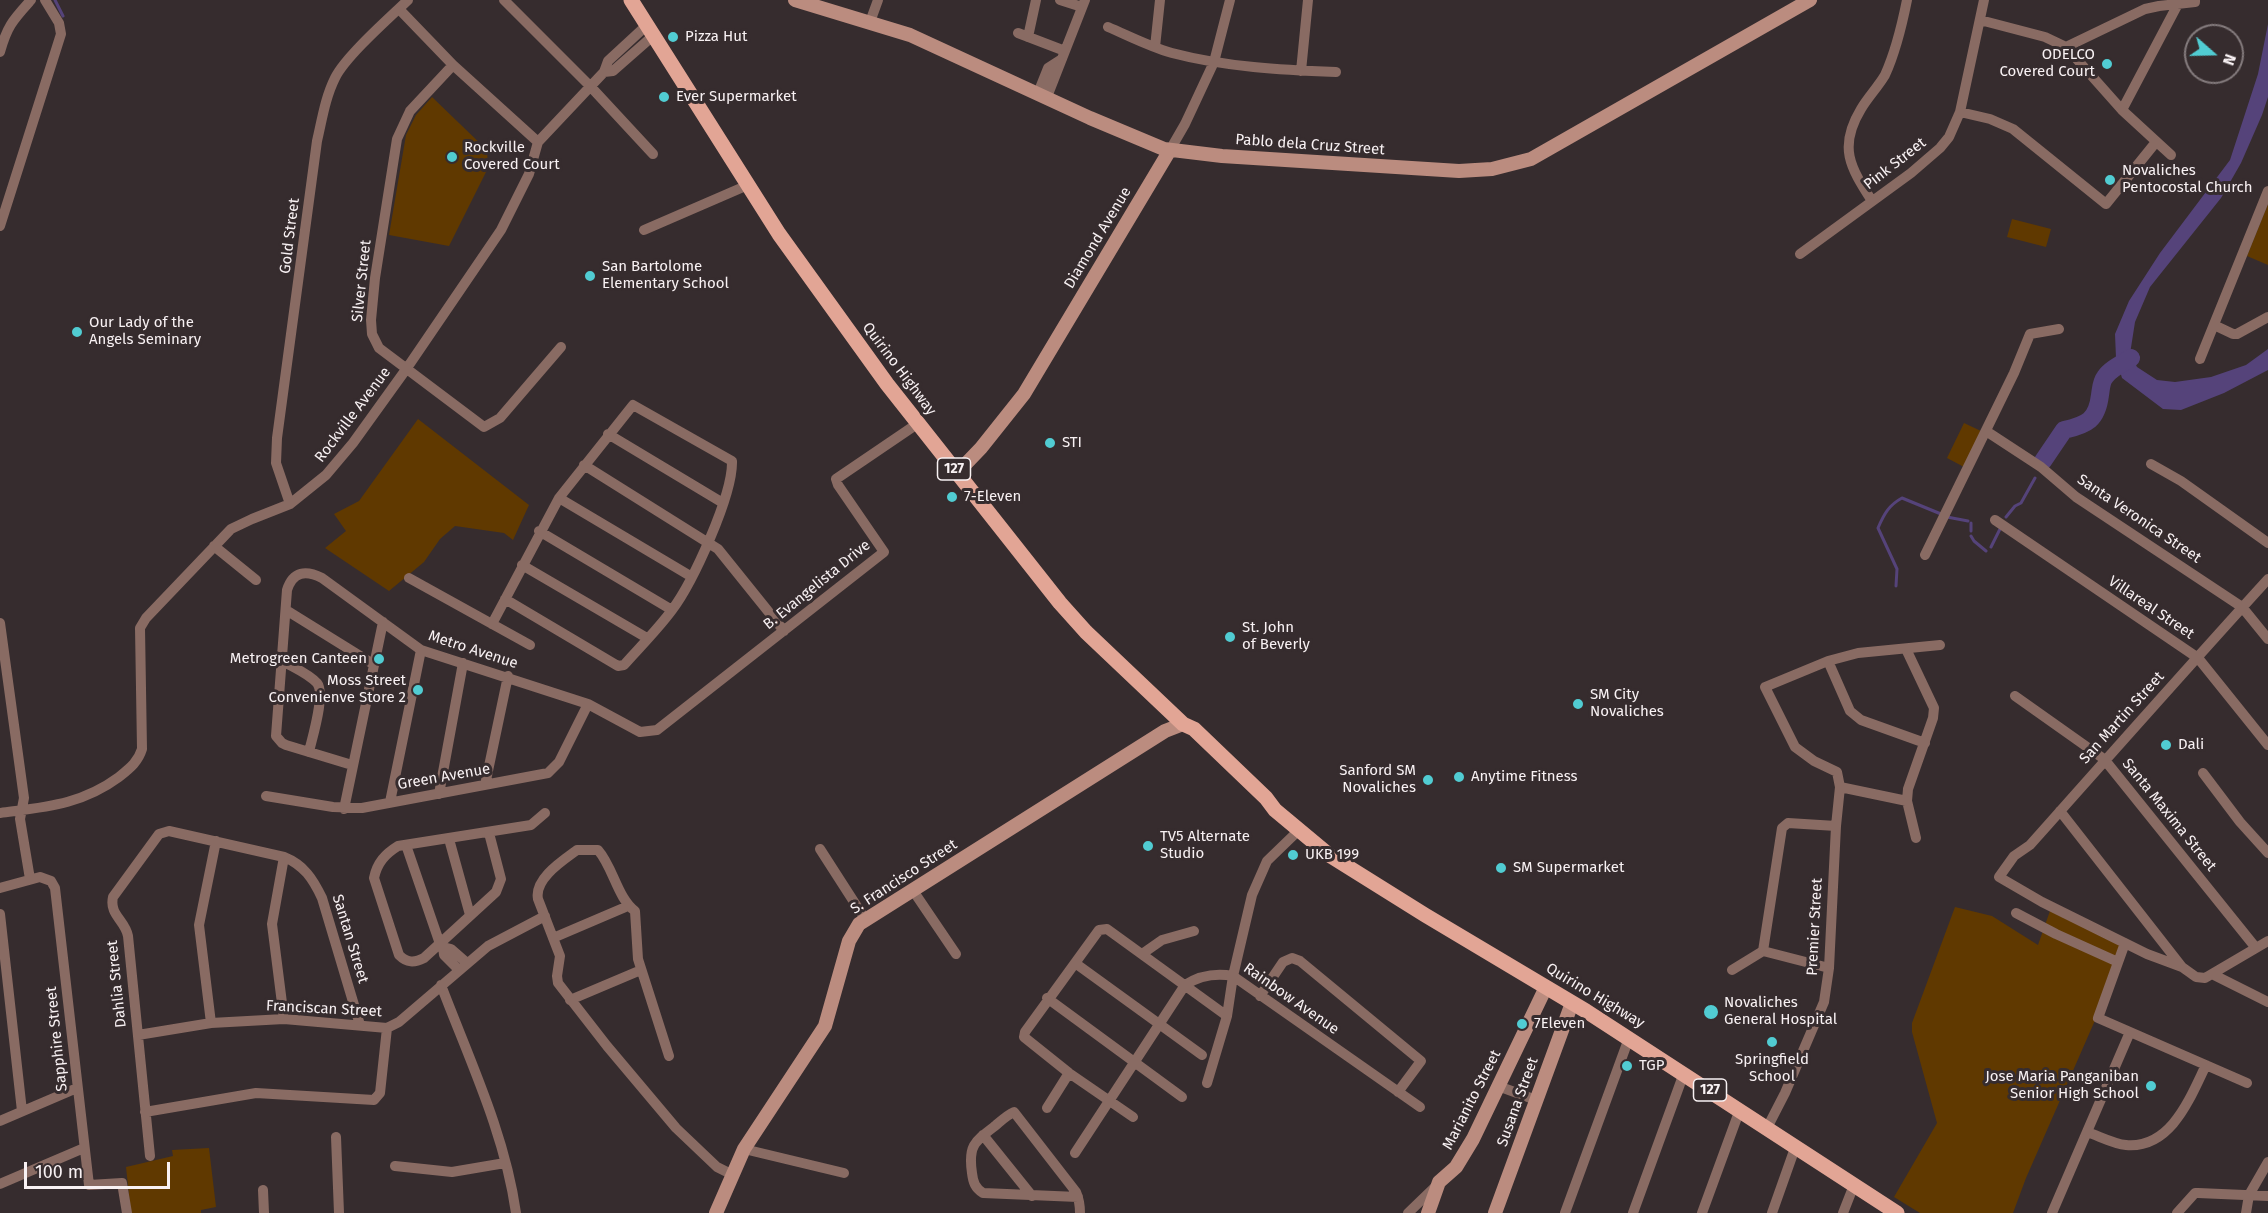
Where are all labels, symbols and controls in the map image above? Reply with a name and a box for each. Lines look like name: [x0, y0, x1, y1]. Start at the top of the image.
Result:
north arrow: [2184, 24, 2244, 84]
place label: Pizza Hut: [685, 28, 747, 46]
marker: Pizza Hut: [666, 30, 680, 44]
place label: ODELCO Covered Court: [1999, 46, 2095, 81]
text: N: [2219, 51, 2240, 68]
marker: ODELCO Covered Court: [2100, 57, 2114, 71]
place label: Ever Supermarket: [676, 88, 797, 106]
marker: Ever Supermarket: [657, 90, 671, 104]
street label: Pablo dela Cruz Street: [1235, 131, 1385, 159]
street label: Pink Street: [1860, 134, 1930, 194]
place label: Rockville Covered Court: [464, 139, 560, 174]
marker: Rockville Covered Court: [445, 150, 459, 164]
place label: Novaliches Pentocostal Church: [2122, 162, 2253, 197]
marker: Novaliches Pentocostal Church: [2103, 173, 2117, 187]
street label: Diamond Avenue: [1061, 184, 1135, 292]
street label: Gold Street: [276, 197, 304, 275]
street label: Silver Street: [349, 239, 375, 323]
place label: San Bartolome Elementary School: [602, 258, 729, 293]
marker: San Bartolome Elementary School: [583, 269, 597, 283]
place label: Our Lady of the Angels Seminary: [89, 314, 201, 349]
street label: Quirino Highway: [858, 319, 940, 419]
marker: Our Lady of the Angels Seminary: [70, 325, 84, 339]
street label: Rockville Avenue: [311, 364, 395, 466]
place label: STI: [1062, 434, 1082, 452]
marker: STI: [1043, 436, 1057, 450]
road number: 127: [938, 458, 970, 480]
street label: Santa Veronica Street: [2074, 471, 2204, 567]
place label: 7-Eleven: [964, 488, 1021, 506]
marker: 7-Eleven: [945, 490, 959, 504]
street label: B. Evangelista Drive: [760, 536, 874, 634]
street label: Villareal Street: [2105, 573, 2197, 643]
place label: St. John of Beverly: [1242, 619, 1310, 654]
street label: Metro Avenue: [426, 627, 520, 673]
marker: St. John of Beverly: [1223, 630, 1237, 644]
place label: Metrogreen Canteen: [230, 650, 367, 668]
marker: Metrogreen Canteen: [372, 652, 386, 666]
street label: San Martin Street: [2076, 668, 2168, 768]
place label: Moss Street Convenienve Store 2: [269, 672, 406, 707]
marker: Moss Street Convenienve Store 2: [411, 683, 425, 697]
place label: SM City Novaliches: [1590, 686, 1664, 721]
marker: SM City Novaliches: [1571, 697, 1585, 711]
place label: Dali: [2178, 736, 2204, 754]
marker: Dali: [2159, 738, 2173, 752]
street label: Santa Maxima Street: [2118, 755, 2220, 875]
street label: Green Avenue: [396, 760, 492, 794]
place label: Sanford SM Novaliches: [1339, 762, 1416, 797]
place label: Anytime Fitness: [1471, 768, 1578, 786]
marker: Anytime Fitness: [1452, 770, 1466, 784]
marker: Sanford SM Novaliches: [1421, 773, 1435, 787]
place label: TV5 Alternate Studio: [1160, 828, 1250, 863]
street label: S. Francisco Street: [847, 836, 961, 918]
marker: TV5 Alternate Studio: [1141, 839, 1155, 853]
place label: UKB 199: [1305, 846, 1359, 864]
marker: UKB 199: [1286, 848, 1300, 862]
place label: SM Supermarket: [1513, 859, 1624, 877]
marker: SM Supermarket: [1494, 861, 1508, 875]
street label: Premier Street: [1803, 878, 1827, 976]
street label: Santan Street: [328, 892, 372, 986]
street label: Dahlia Street: [103, 939, 131, 1029]
street label: Rainbow Avenue: [1240, 959, 1342, 1039]
street label: Quirino Highway: [1542, 960, 1648, 1032]
street label: Sapphire Street: [43, 986, 71, 1092]
place label: Novaliches General Hospital: [1724, 994, 1837, 1029]
street label: Franciscan Street: [266, 997, 382, 1021]
marker: Novaliches General Hospital: [1702, 1003, 1720, 1021]
place label: 7Eleven: [1534, 1015, 1585, 1033]
marker: 7Eleven: [1515, 1017, 1529, 1031]
marker: Springfield School: [1765, 1035, 1779, 1049]
street label: Marianito Street: [1439, 1047, 1505, 1153]
place label: Springfield School: [1735, 1051, 1809, 1086]
street label: Susana Street: [1494, 1055, 1542, 1149]
place label: TGP: [1639, 1057, 1664, 1075]
marker: TGP: [1620, 1059, 1634, 1073]
place label: Jose Maria Panganiban Senior High School: [1985, 1068, 2139, 1103]
road number: 127: [1694, 1079, 1726, 1101]
marker: Jose Maria Panganiban Senior High School: [2144, 1079, 2158, 1093]
scale bar: [27, 1150, 172, 1188]
text: 100 m: [35, 1161, 83, 1183]

